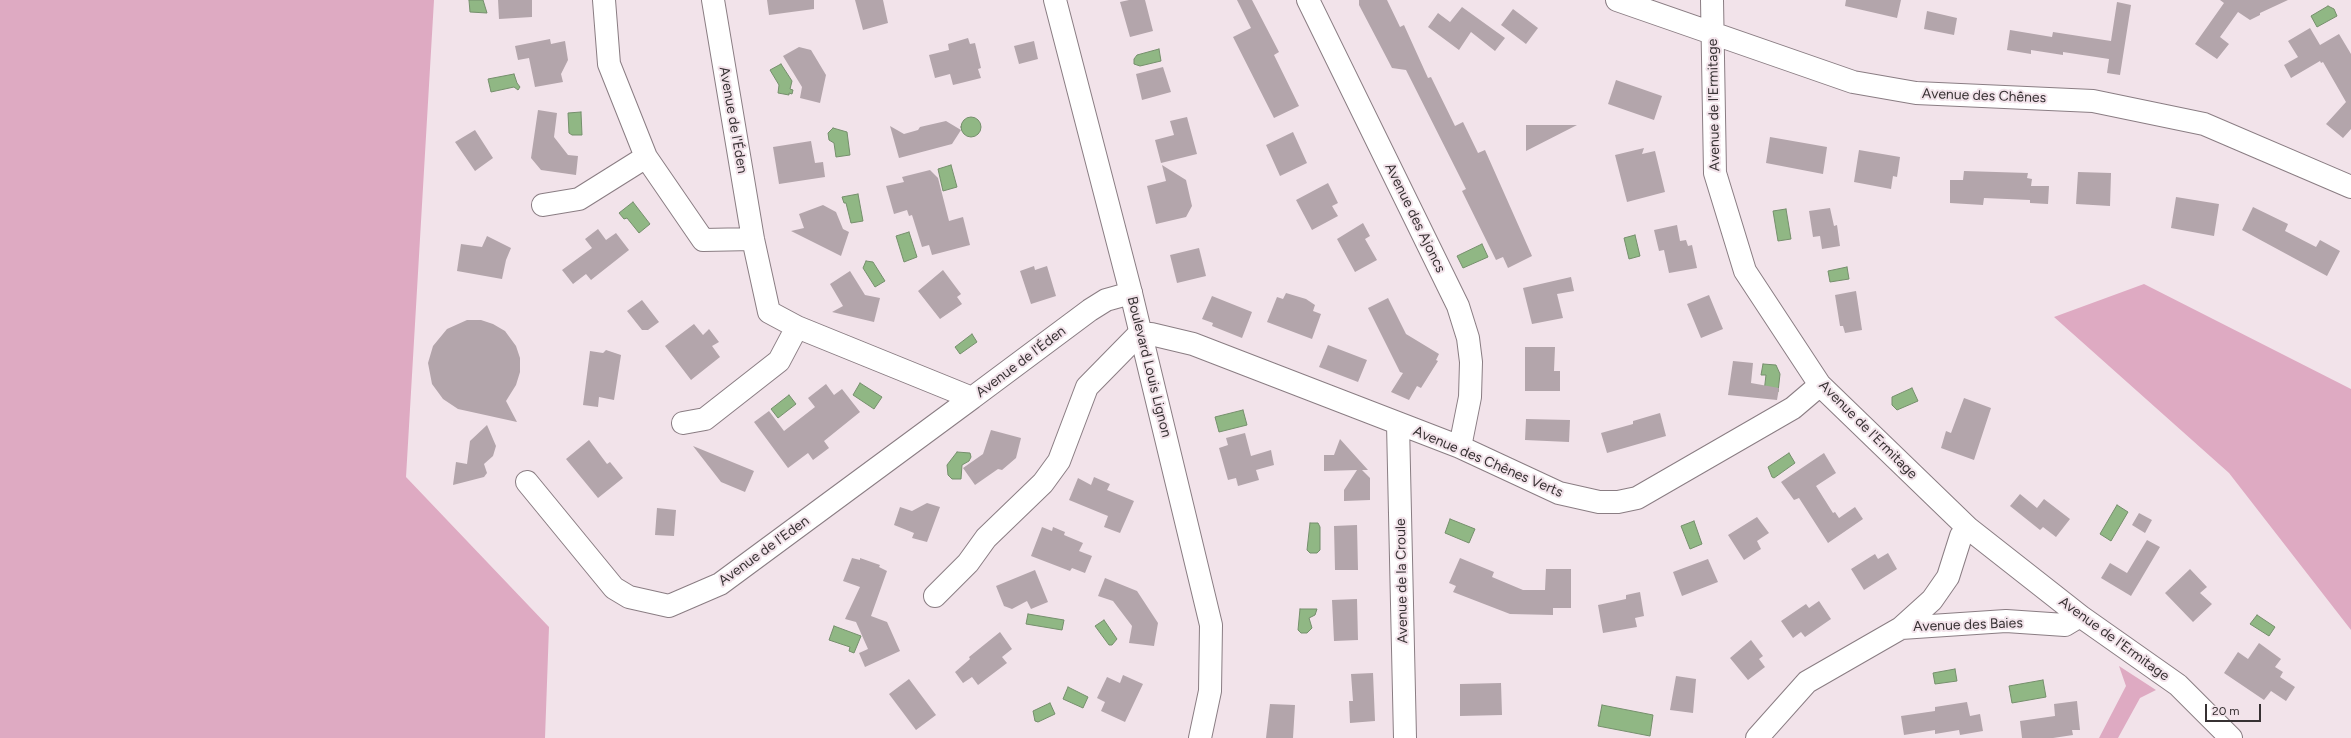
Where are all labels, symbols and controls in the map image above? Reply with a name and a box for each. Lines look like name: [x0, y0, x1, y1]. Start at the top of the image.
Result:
street label: Avenue de l'Ermitage: [1704, 39, 1724, 171]
street label: Avenue de l'Éden: [715, 65, 751, 175]
street label: Avenue des Chênes: [1922, 85, 2046, 107]
street label: Avenue des Ajoncs: [1381, 160, 1449, 276]
street label: Boulevard Louis Lignon: [1123, 295, 1175, 439]
street label: Avenue de l'Éden: [973, 323, 1069, 401]
street label: Avenue de l'Ermitage: [1815, 377, 1921, 483]
street label: Avenue des Chênes Verts: [1411, 423, 1565, 501]
street label: Avenue de l'Eden: [715, 512, 813, 590]
street label: Avenue de la Croule: [1393, 518, 1411, 644]
street label: Avenue de l'Ermitage: [2055, 593, 2173, 685]
street label: Avenue des Baies: [1913, 615, 2023, 635]
scale bar: [2207, 696, 2263, 722]
text: 20 m: [2212, 704, 2240, 718]

